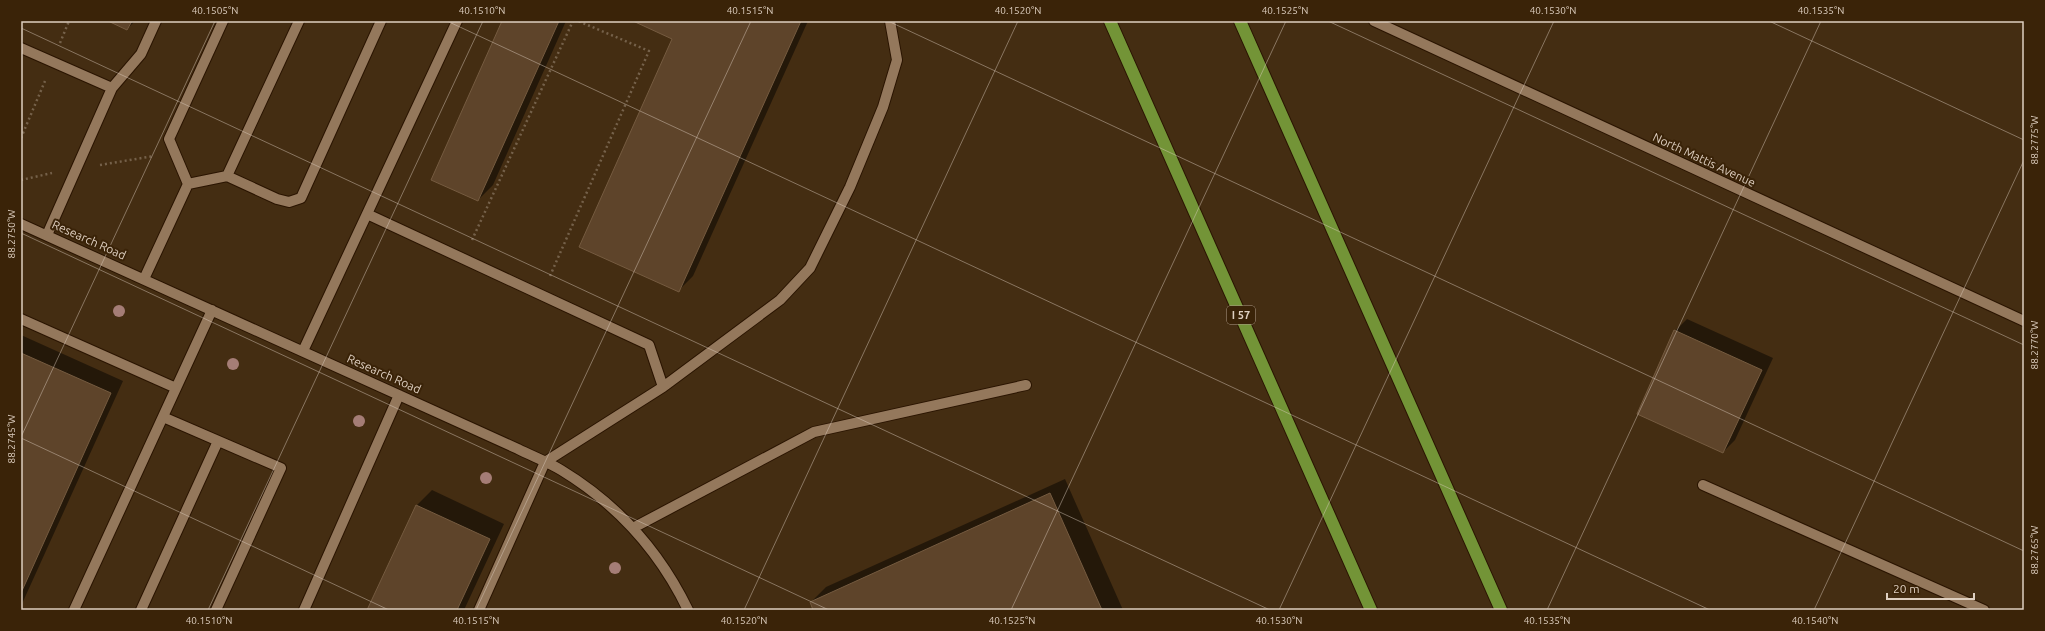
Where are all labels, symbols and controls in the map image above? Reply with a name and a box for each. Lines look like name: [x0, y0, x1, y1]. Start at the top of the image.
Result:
text: 40.1505°N: [192, 5, 238, 16]
text: 40.1510°N: [459, 5, 505, 16]
text: 40.1515°N: [727, 5, 773, 16]
text: 40.1520°N: [995, 5, 1041, 16]
text: 40.1525°N: [1262, 5, 1308, 16]
text: 40.1530°N: [1530, 5, 1576, 16]
text: 40.1535°N: [1798, 5, 1844, 16]
text: 88.2775°W: [2029, 116, 2040, 164]
street label: North Mattis Avenue: [1651, 130, 1758, 189]
text: 88.2750°W: [6, 210, 17, 258]
street label: Research Road: [50, 217, 128, 262]
road number: I 57: [1227, 306, 1255, 324]
text: 88.2770°W: [2029, 321, 2040, 369]
street label: Research Road: [345, 351, 423, 396]
text: 88.2745°W: [6, 415, 17, 463]
text: 88.2765°W: [2029, 526, 2040, 574]
scale bar: [1887, 575, 1974, 601]
text: 20 m: [1893, 582, 1920, 595]
text: 40.1510°N: [186, 615, 232, 626]
text: 40.1515°N: [453, 615, 499, 626]
text: 40.1520°N: [721, 615, 767, 626]
text: 40.1525°N: [989, 615, 1035, 626]
text: 40.1530°N: [1256, 615, 1302, 626]
text: 40.1535°N: [1524, 615, 1570, 626]
text: 40.1540°N: [1792, 615, 1838, 626]

